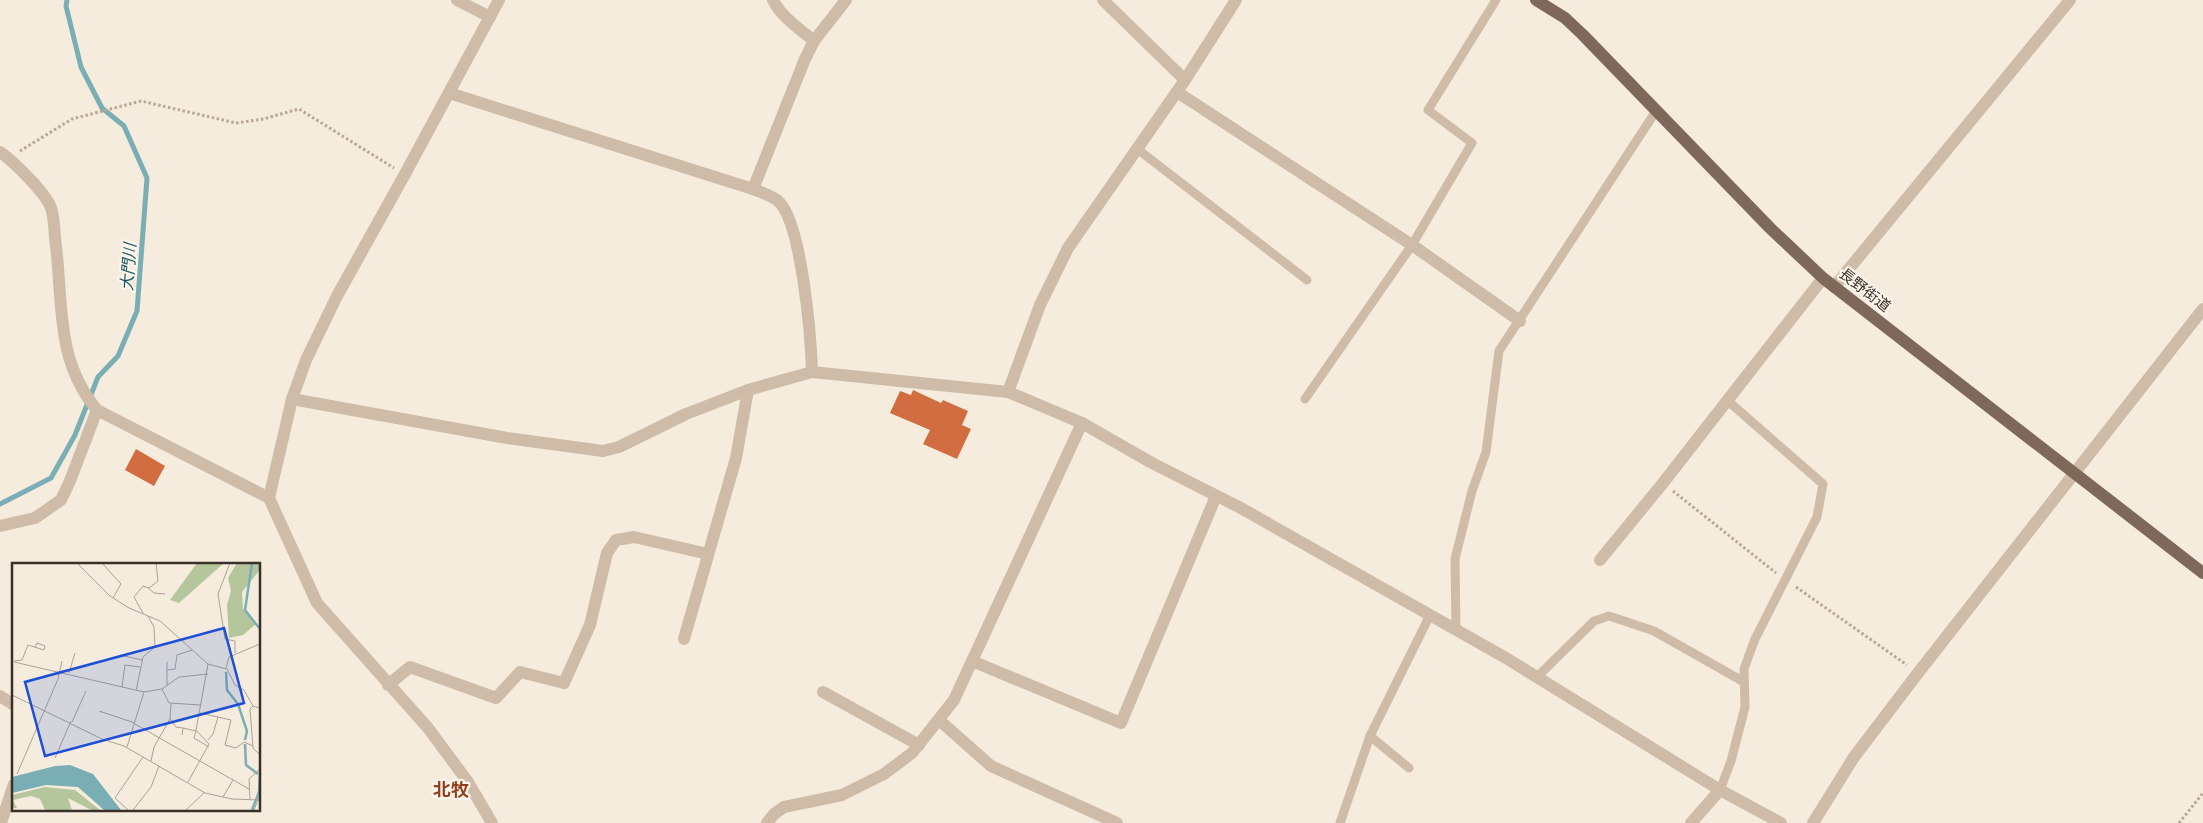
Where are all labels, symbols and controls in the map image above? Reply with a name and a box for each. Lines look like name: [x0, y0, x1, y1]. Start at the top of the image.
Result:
water label: 大門川: [117, 240, 140, 292]
street label: 長野街道: [1836, 264, 1894, 316]
inset map: [12, 563, 260, 810]
district label: 北牧: [433, 779, 469, 800]

